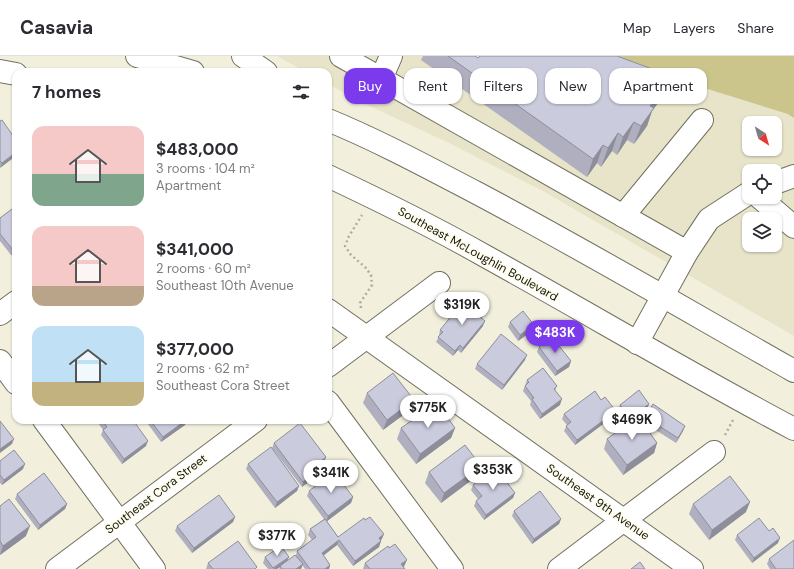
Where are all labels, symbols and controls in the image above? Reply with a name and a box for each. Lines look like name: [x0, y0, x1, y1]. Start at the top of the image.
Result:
text: Casavia: [20, 15, 93, 40]
text: Map: [623, 19, 651, 37]
text: Layers: [673, 19, 715, 37]
text: Share: [737, 19, 774, 37]
chip: Buy: [344, 68, 396, 104]
chip: Rent: [404, 68, 462, 104]
chip: Filters: [470, 68, 537, 104]
chip: New: [545, 68, 601, 104]
chip: Apartment: [609, 68, 707, 104]
text: 7 homes: [32, 81, 101, 103]
icon: filters: [290, 81, 312, 103]
north arrow: [742, 116, 782, 156]
map controls: [742, 116, 782, 252]
text: $483,000: [156, 138, 238, 160]
icon: home: [64, 142, 112, 190]
text: 3 rooms · 104 m²: [156, 160, 255, 177]
button: locate: [742, 164, 782, 204]
text: Apartment: [156, 177, 221, 194]
street label: Southeast McLoughlin Boulevard: [395, 203, 561, 305]
button: layers: [742, 212, 782, 252]
text: $341,000: [156, 238, 234, 260]
icon: home: [64, 242, 112, 290]
text: 2 rooms · 60 m²: [156, 260, 251, 277]
text: Southeast 10th Avenue: [156, 277, 294, 294]
pin: $319K: [434, 292, 490, 326]
text: $319K: [443, 296, 481, 313]
pin: $483K: [527, 320, 583, 354]
text: $483K: [535, 324, 575, 341]
text: $377,000: [156, 338, 234, 360]
icon: home: [64, 342, 112, 390]
text: 2 rooms · 62 m²: [156, 360, 249, 377]
text: Southeast Cora Street: [156, 377, 290, 394]
pin: $775K: [400, 395, 456, 429]
text: $775K: [409, 399, 447, 416]
pin: $469K: [604, 407, 660, 441]
text: $469K: [611, 411, 653, 428]
street label: Southeast Cora Street: [102, 450, 210, 538]
pin: $353K: [465, 457, 521, 491]
pin: $341K: [303, 460, 359, 494]
street label: Southeast 9th Avenue: [543, 460, 653, 544]
text: $353K: [473, 461, 513, 478]
text: $341K: [312, 464, 350, 481]
pin: $377K: [249, 523, 305, 557]
text: $377K: [258, 527, 296, 544]

